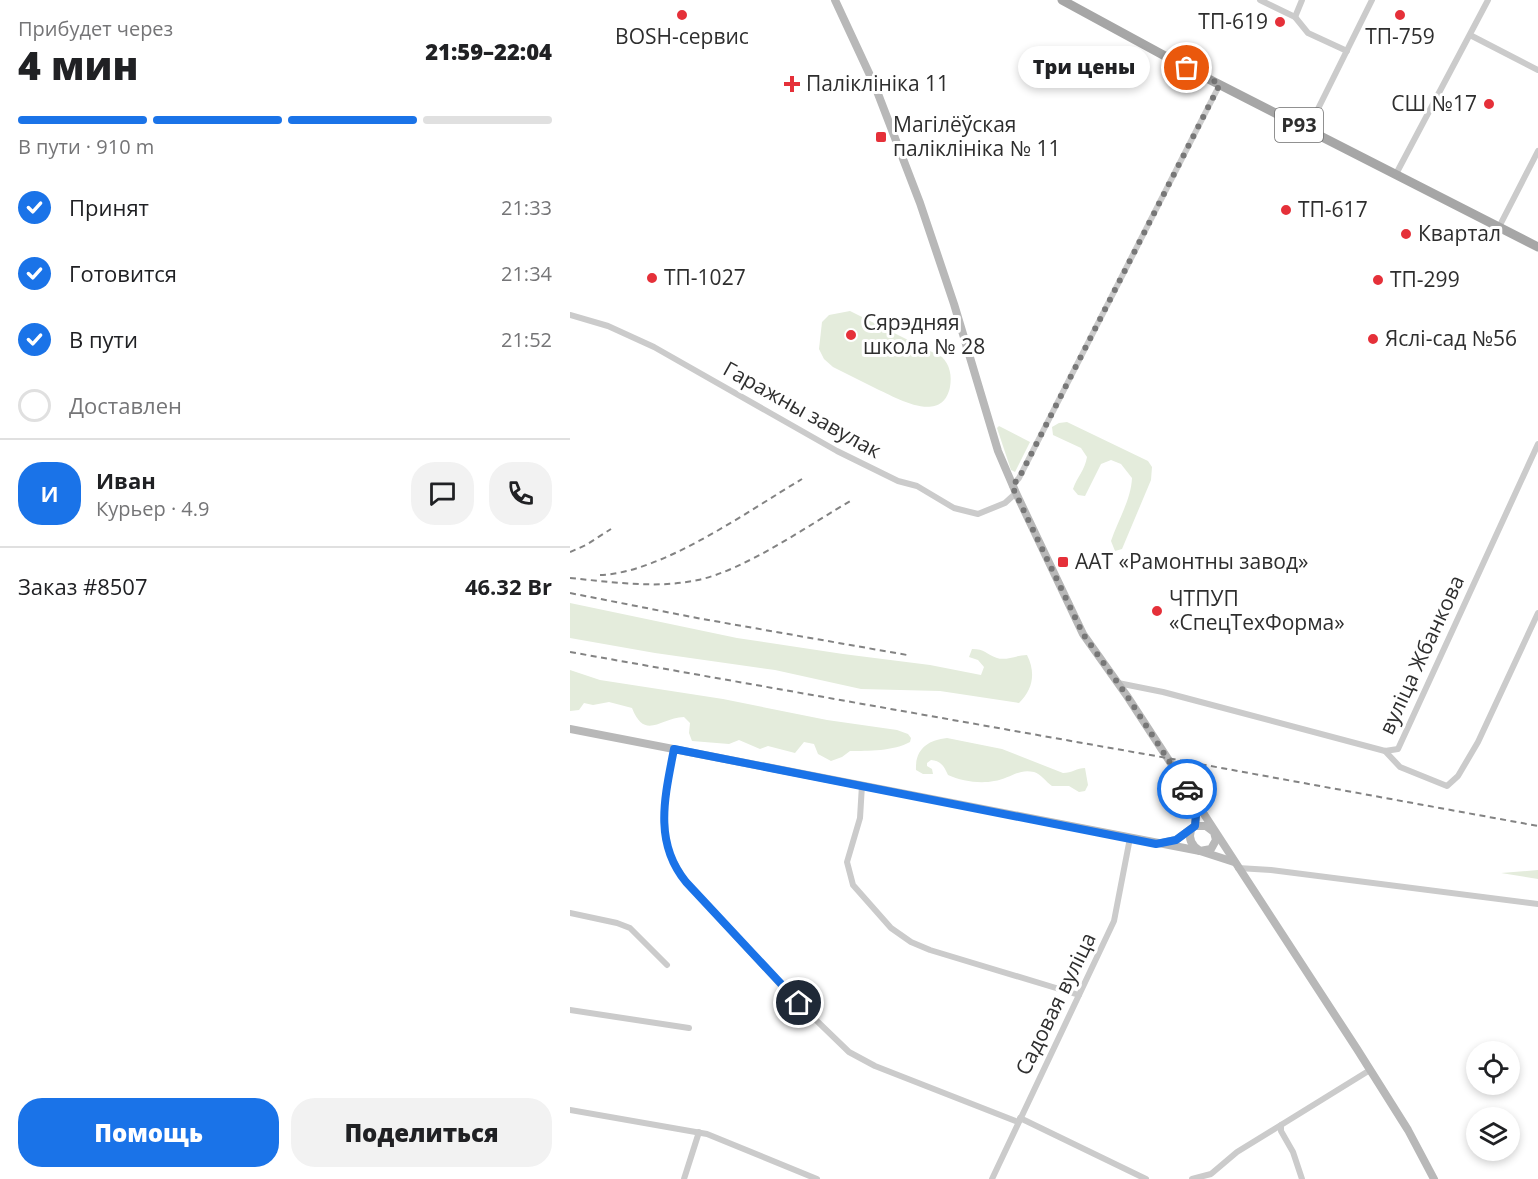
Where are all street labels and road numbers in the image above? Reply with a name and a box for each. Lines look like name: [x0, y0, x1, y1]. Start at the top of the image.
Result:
road number: Р93: [1275, 108, 1323, 142]
street label: Гаражны завулак: [719, 354, 887, 464]
street label: вуліца Жбанкова: [1372, 570, 1470, 739]
street label: Садовая вуліца: [1009, 928, 1102, 1079]

